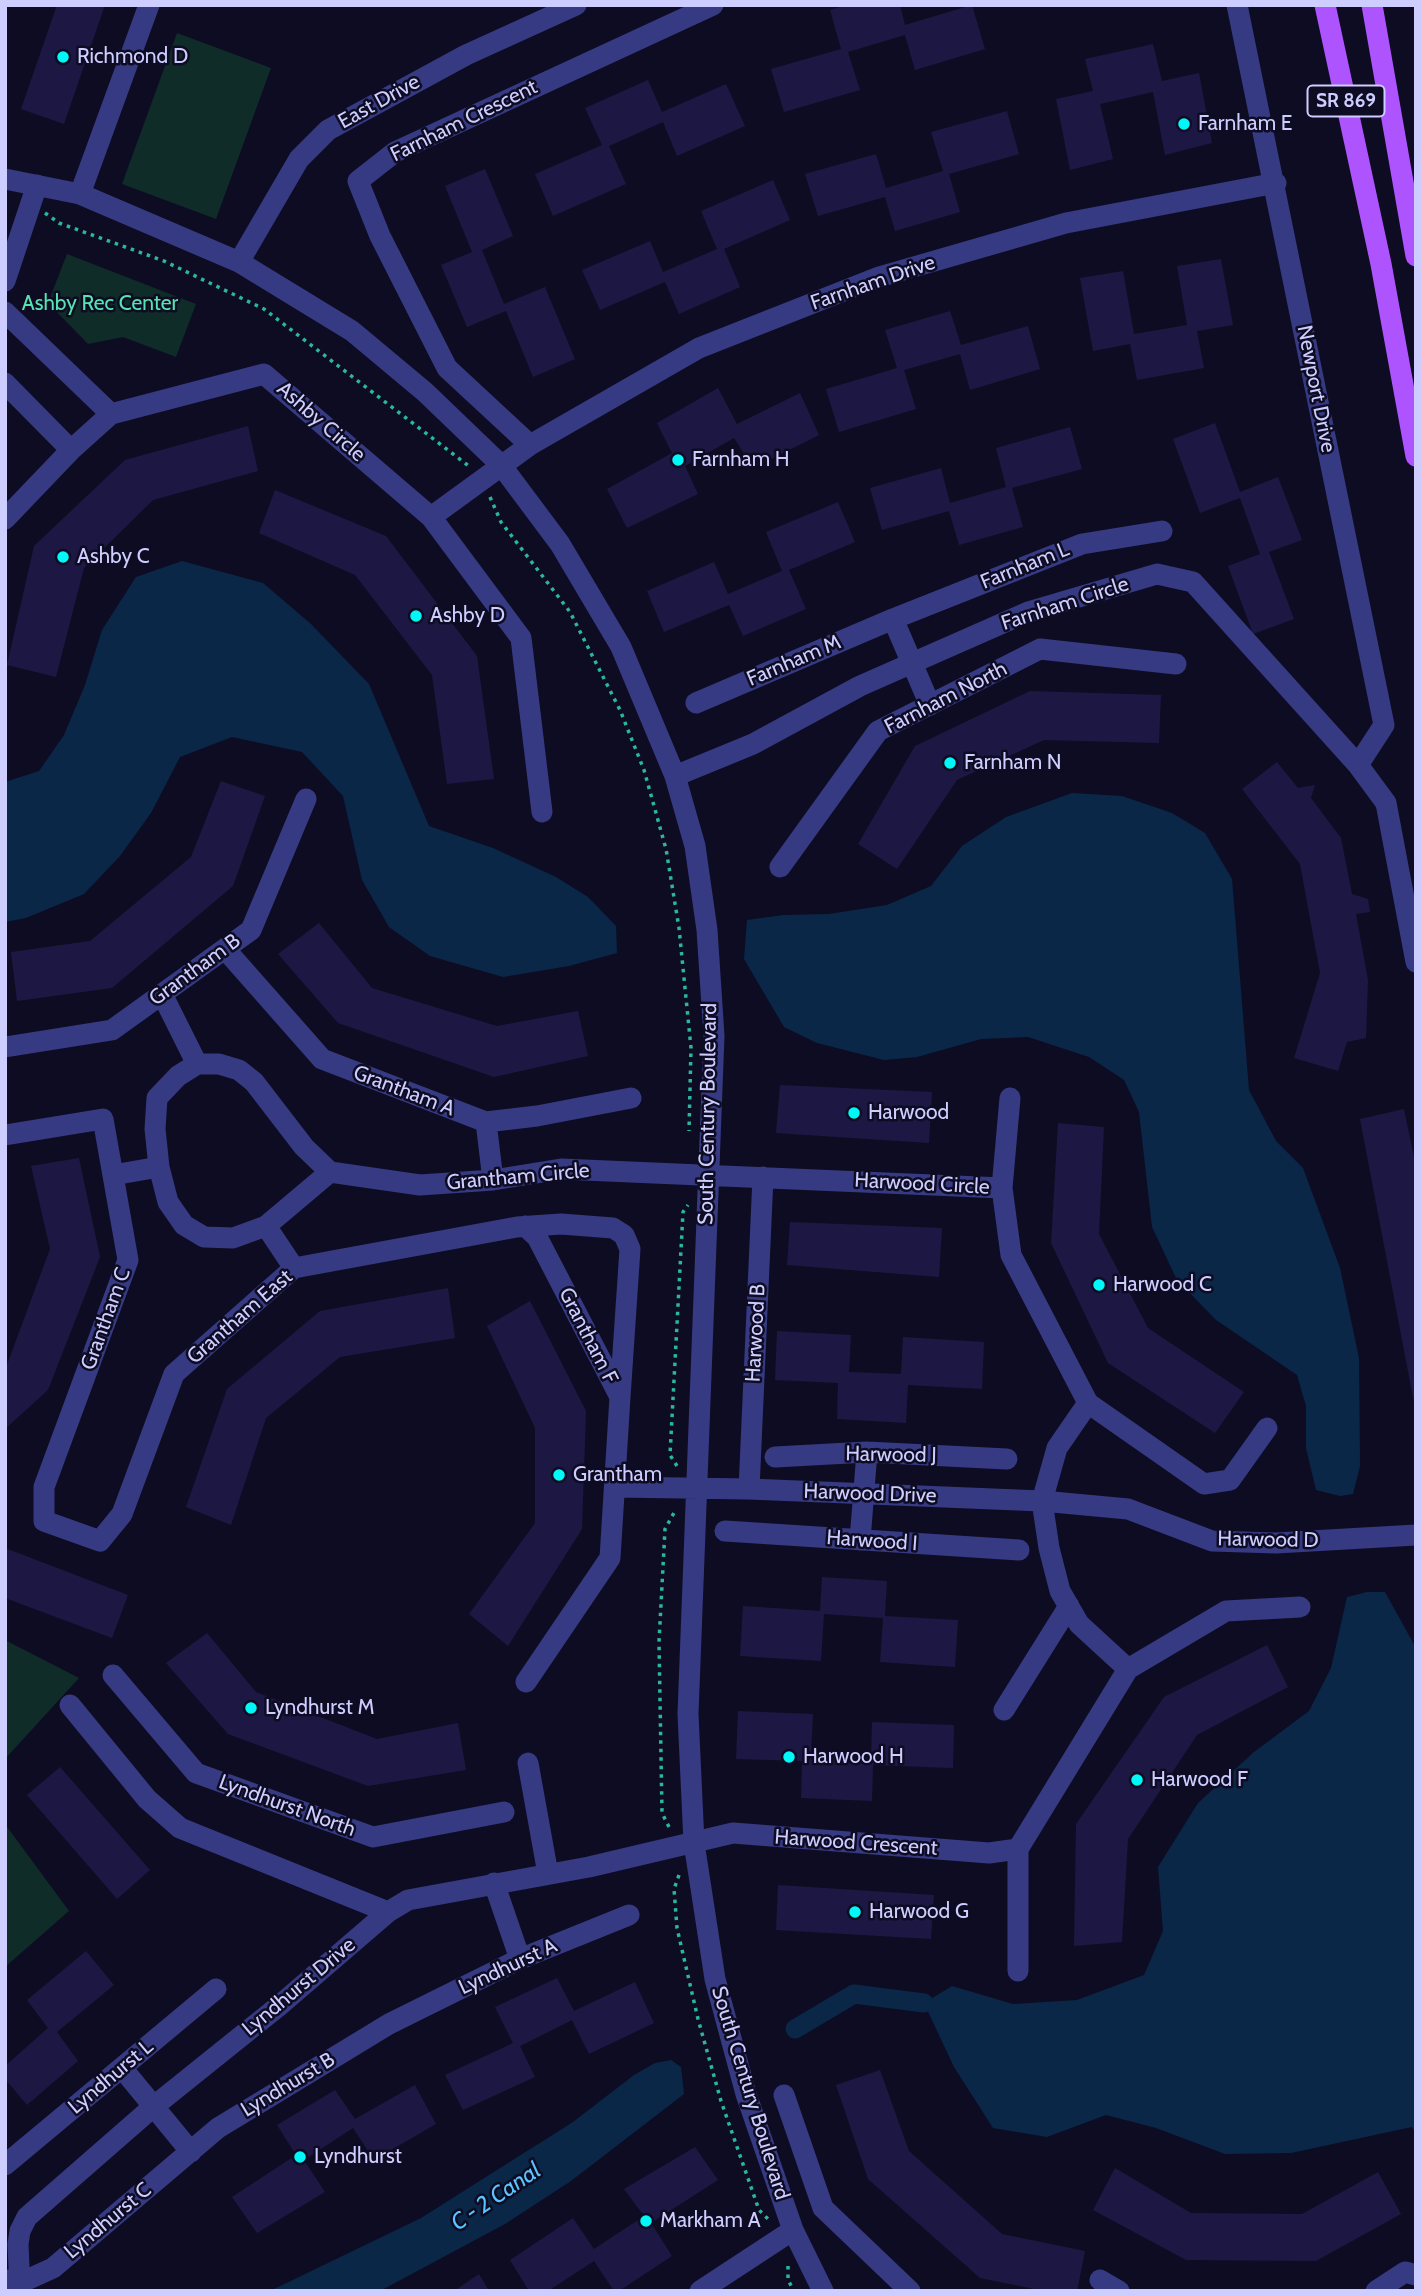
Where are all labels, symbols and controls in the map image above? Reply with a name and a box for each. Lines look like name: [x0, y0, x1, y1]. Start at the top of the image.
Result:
place label: Richmond D: [77, 44, 188, 70]
marker: Richmond D: [55, 49, 71, 65]
street label: East Drive: [334, 69, 424, 135]
street label: Farnham Crescent: [386, 75, 542, 167]
road number: SR 869: [1308, 86, 1384, 116]
place label: Farnham E: [1198, 111, 1292, 137]
marker: Farnham E: [1176, 116, 1192, 132]
street label: Farnham Drive: [807, 250, 939, 316]
park label: Ashby Rec Center: [22, 291, 178, 317]
street label: Newport Drive: [1291, 323, 1341, 455]
street label: Ashby Circle: [271, 377, 371, 467]
place label: Farnham H: [692, 447, 790, 473]
marker: Farnham H: [670, 452, 686, 468]
street label: Farnham L: [977, 537, 1073, 595]
place label: Ashby C: [77, 544, 150, 570]
marker: Ashby C: [55, 549, 71, 565]
street label: Farnham Circle: [998, 572, 1132, 636]
place label: Ashby D: [430, 603, 505, 629]
marker: Ashby D: [408, 608, 424, 624]
street label: Farnham M: [743, 630, 845, 692]
street label: Farnham North: [881, 656, 1011, 740]
place label: Farnham N: [964, 750, 1062, 776]
marker: Farnham N: [942, 755, 958, 771]
street label: Grantham B: [145, 929, 245, 1011]
street label: South Century Boulevard: [693, 1003, 723, 1225]
street label: Grantham A: [350, 1060, 458, 1122]
place label: Harwood: [868, 1100, 949, 1126]
marker: Harwood: [846, 1105, 862, 1121]
street label: Grantham Circle: [446, 1158, 590, 1196]
street label: Harwood Circle: [854, 1168, 990, 1200]
street label: Grantham East: [182, 1264, 298, 1370]
street label: Grantham C: [76, 1265, 136, 1373]
place label: Harwood C: [1113, 1272, 1212, 1298]
marker: Harwood C: [1091, 1277, 1107, 1293]
street label: Harwood B: [741, 1283, 771, 1383]
street label: Grantham F: [553, 1284, 623, 1388]
street label: Harwood J: [845, 1442, 937, 1468]
place label: Grantham: [573, 1462, 662, 1488]
marker: Grantham: [551, 1467, 567, 1483]
street label: Harwood Drive: [803, 1479, 937, 1509]
street label: Harwood I: [826, 1525, 918, 1557]
street label: Harwood D: [1217, 1527, 1319, 1553]
place label: Lyndhurst M: [265, 1695, 375, 1721]
marker: Lyndhurst M: [243, 1700, 259, 1716]
place label: Harwood H: [803, 1744, 904, 1770]
marker: Harwood H: [781, 1749, 797, 1765]
place label: Harwood F: [1151, 1767, 1248, 1793]
street label: Lyndhurst North: [215, 1770, 359, 1842]
marker: Harwood F: [1129, 1772, 1145, 1788]
street label: Harwood Crescent: [774, 1825, 938, 1861]
place label: Harwood G: [869, 1899, 969, 1925]
marker: Harwood G: [847, 1904, 863, 1920]
street label: Lyndhurst Drive: [237, 1932, 361, 2042]
street label: Lyndhurst A: [455, 1933, 561, 2001]
street label: South Century Boulevard: [706, 1983, 794, 2203]
street label: Lyndhurst L: [63, 2034, 159, 2120]
street label: Lyndhurst B: [237, 2047, 339, 2123]
place label: Lyndhurst: [314, 2144, 402, 2170]
marker: Lyndhurst: [292, 2149, 308, 2165]
water label: C - 2 Canal: [446, 2157, 546, 2237]
street label: Lyndhurst C: [60, 2177, 156, 2265]
place label: Markham A: [660, 2208, 761, 2234]
marker: Markham A: [638, 2213, 654, 2229]

